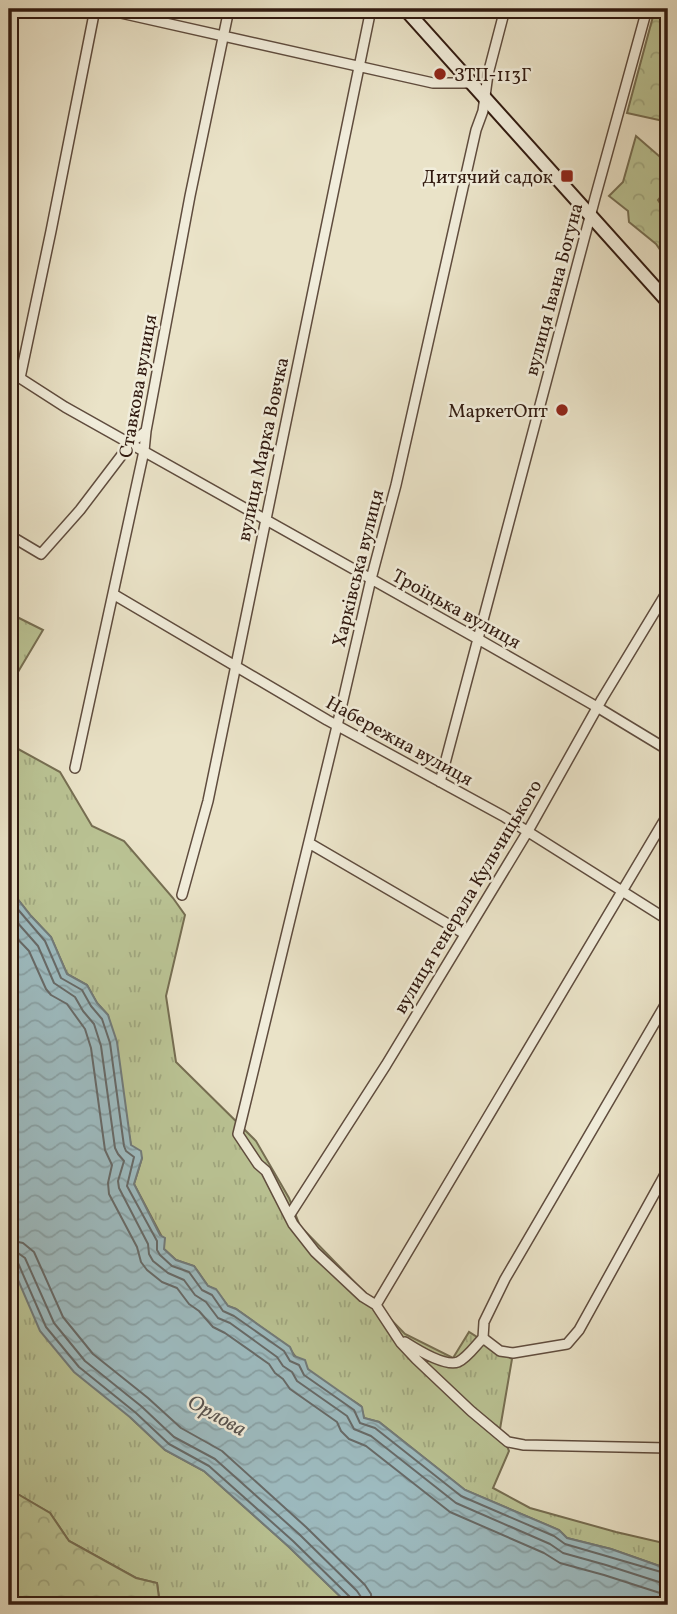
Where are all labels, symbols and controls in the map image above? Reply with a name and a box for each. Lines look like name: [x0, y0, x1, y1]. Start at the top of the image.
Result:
place label: ЗТП-113Г: [454, 63, 532, 89]
marker: ЗТП-113Г: [432, 66, 448, 82]
place label: Дитячий садок: [422, 165, 553, 191]
marker: Дитячий садок: [559, 168, 575, 184]
street label: вулиця Івана Богуна: [519, 200, 591, 379]
street label: Ставкова вулиця: [114, 312, 164, 460]
street label: вулиця Марка Вовчка: [232, 355, 296, 544]
place label: МаркетОпт: [448, 399, 548, 425]
marker: МаркетОпт: [554, 402, 570, 418]
street label: Харківська вулиця: [327, 487, 391, 650]
street label: Троїцька вулиця: [387, 564, 525, 656]
street label: Набережна вулиця: [321, 690, 478, 793]
street label: вулиця генерала Кульчицького: [388, 775, 549, 1019]
water label: Орлова: [182, 1388, 251, 1444]

